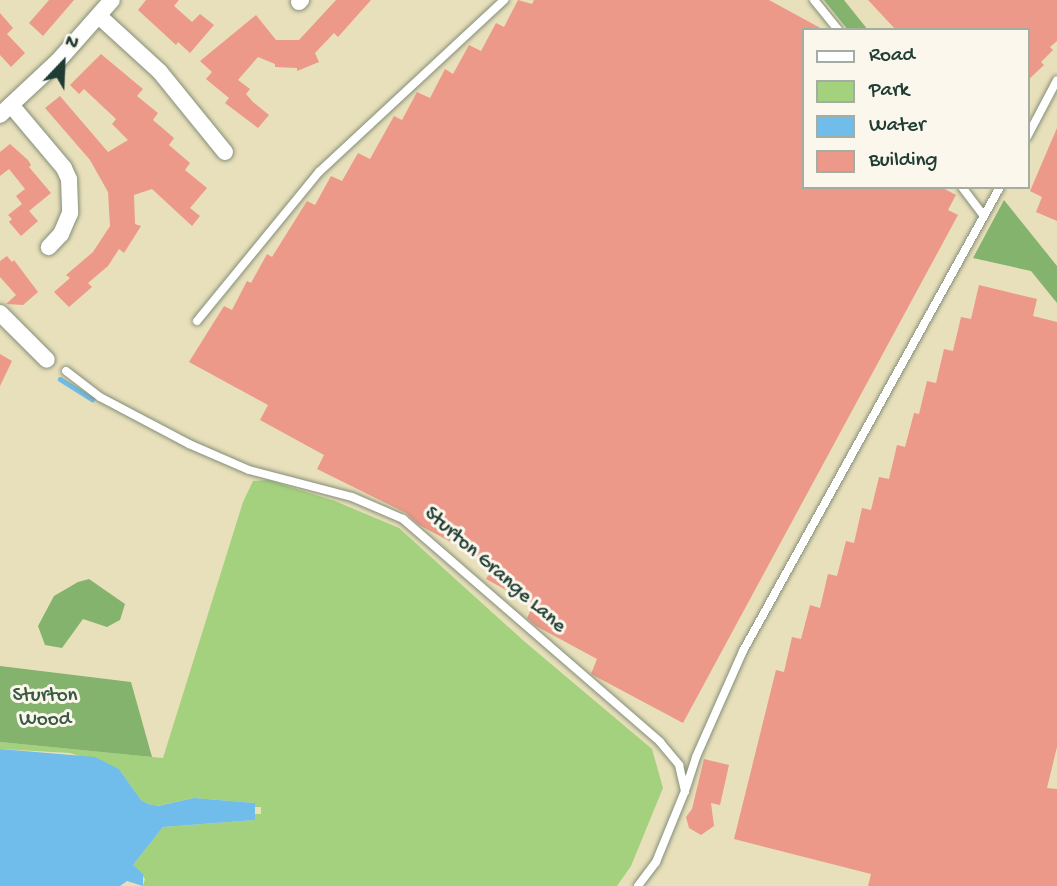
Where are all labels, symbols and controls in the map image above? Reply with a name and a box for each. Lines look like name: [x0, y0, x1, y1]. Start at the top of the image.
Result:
north arrow: [28, 28, 98, 98]
legend: [802, 28, 1029, 189]
text: N: [61, 30, 82, 56]
text: Road: [869, 44, 915, 69]
text: Park: [869, 79, 909, 104]
text: Water: [869, 114, 925, 139]
text: Building: [869, 149, 938, 174]
street label: Sturton Grange Lane: [418, 502, 570, 640]
park label: Sturton Wood: [12, 684, 78, 734]

